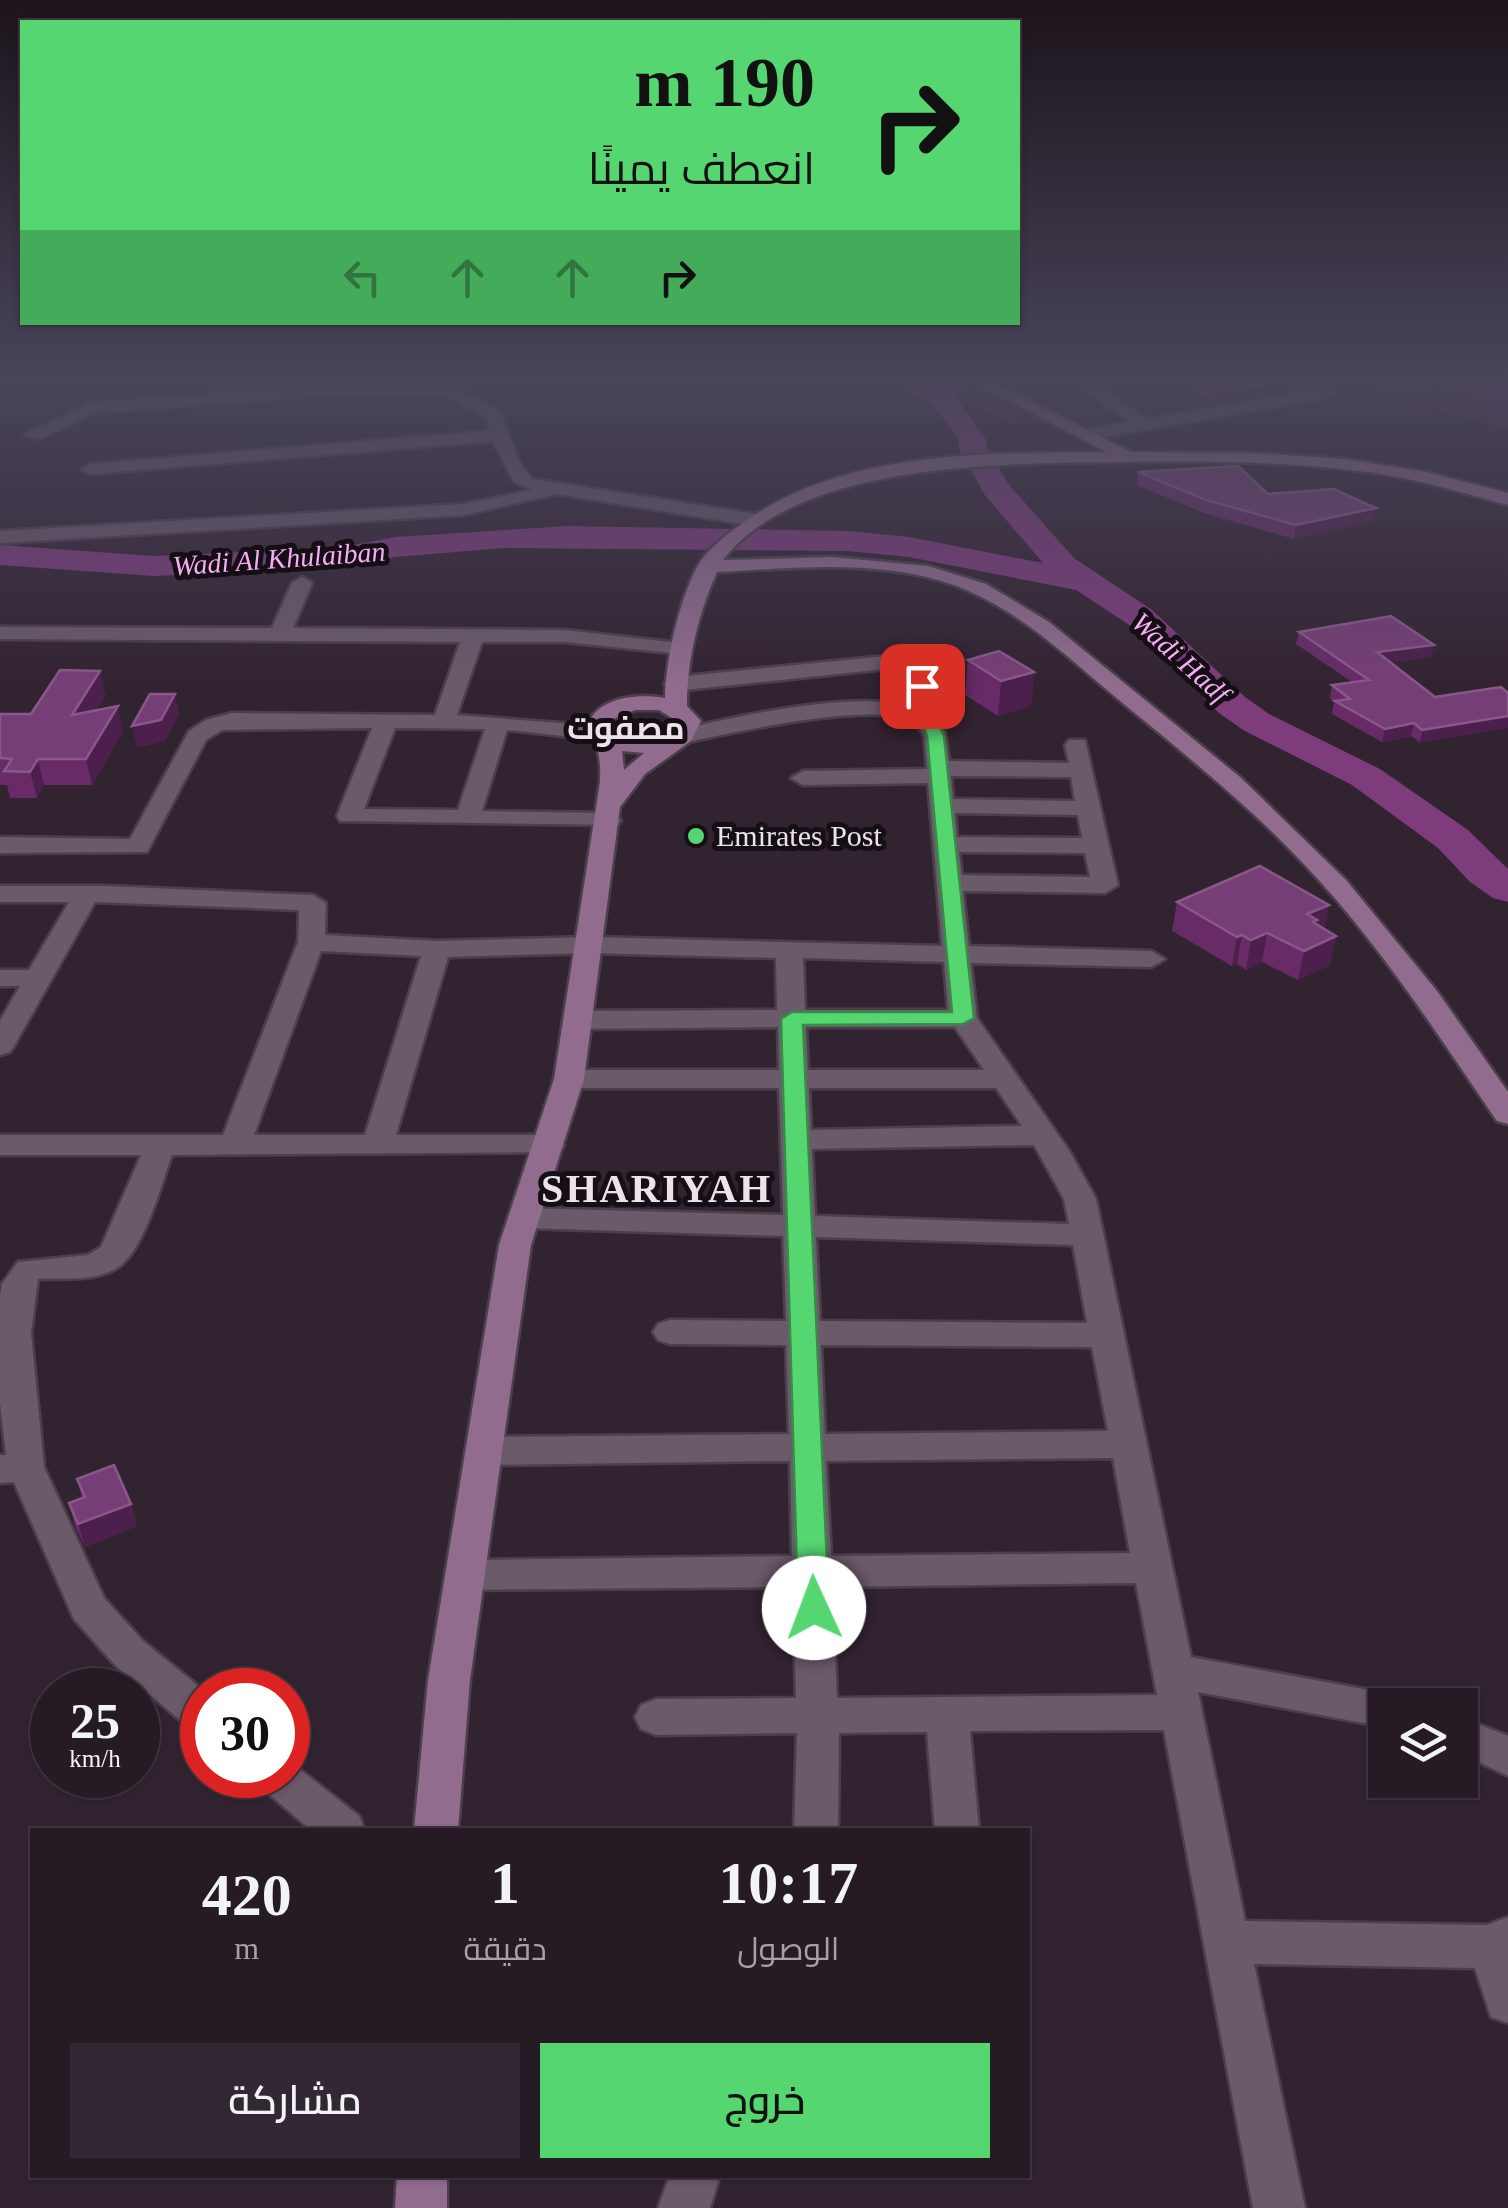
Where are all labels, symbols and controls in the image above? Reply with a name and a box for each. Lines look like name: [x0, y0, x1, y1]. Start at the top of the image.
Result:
text: 190 m: [634, 44, 815, 121]
icon: right: [850, 60, 980, 190]
text: انعطف يمينًا: [588, 144, 815, 194]
icon: left: [335, 250, 390, 305]
icon: ahead: [440, 250, 495, 305]
icon: ahead: [545, 250, 600, 305]
icon: right: [650, 250, 705, 305]
water label: Wadi Al Khulaiban: [172, 536, 386, 581]
water label: Wadi Hadf: [1126, 606, 1238, 711]
pin: [880, 644, 965, 729]
icon: arrive: [895, 659, 950, 714]
district label: مصفوت: [567, 710, 685, 747]
place label: Emirates Post: [716, 819, 882, 852]
marker: Emirates Post: [685, 825, 707, 847]
district label: SHARIYAH: [541, 1166, 773, 1211]
position arrow: [762, 1556, 866, 1660]
speed limit sign: 30: [180, 1668, 310, 1798]
map controls: [1368, 1688, 1478, 1798]
button: layers: [1368, 1688, 1478, 1798]
text: 25: [70, 1693, 120, 1749]
text: km/h: [69, 1745, 121, 1772]
text: 1: [490, 1850, 520, 1916]
text: 10:17: [718, 1850, 858, 1916]
text: 420: [202, 1862, 292, 1928]
text: m: [234, 1930, 259, 1966]
text: دقيقة: [463, 1931, 547, 1967]
text: الوصول: [737, 1931, 839, 1967]
button: مشاركة: [70, 2043, 520, 2158]
button: خروج: [540, 2043, 990, 2158]

